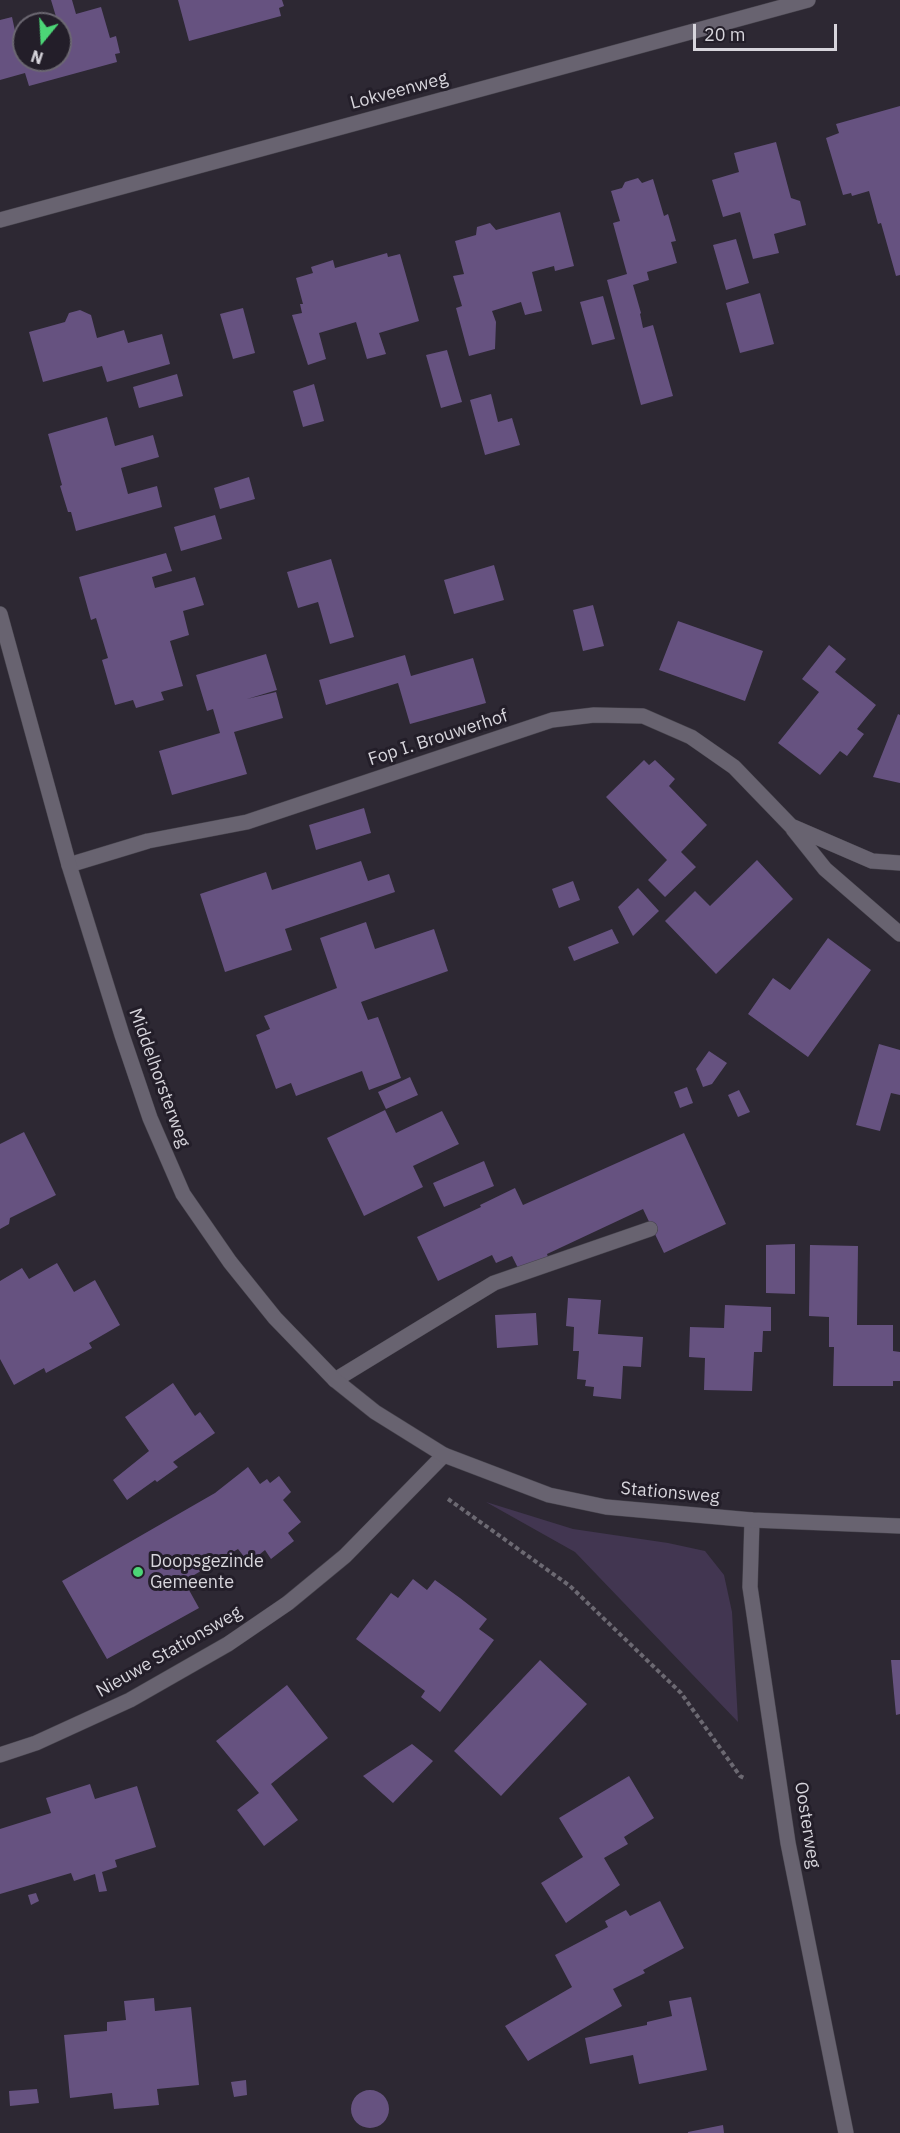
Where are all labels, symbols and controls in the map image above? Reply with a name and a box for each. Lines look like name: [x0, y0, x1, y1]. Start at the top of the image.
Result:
north arrow: [12, 12, 72, 72]
scale bar: [696, 12, 840, 50]
text: 20 m: [704, 23, 746, 46]
text: N: [28, 46, 46, 69]
street label: Lokveenweg: [348, 68, 450, 114]
street label: Fop I. Brouwerhof: [365, 705, 511, 771]
street label: Middelhorsterweg: [124, 1006, 194, 1150]
street label: Stationsweg: [620, 1478, 720, 1508]
place label: Doopsgezinde Gemeente: [150, 1551, 264, 1594]
marker: Doopsgezinde Gemeente: [131, 1565, 145, 1579]
street label: Nieuwe Stationsweg: [92, 1602, 246, 1702]
street label: Oosterweg: [789, 1780, 825, 1870]

